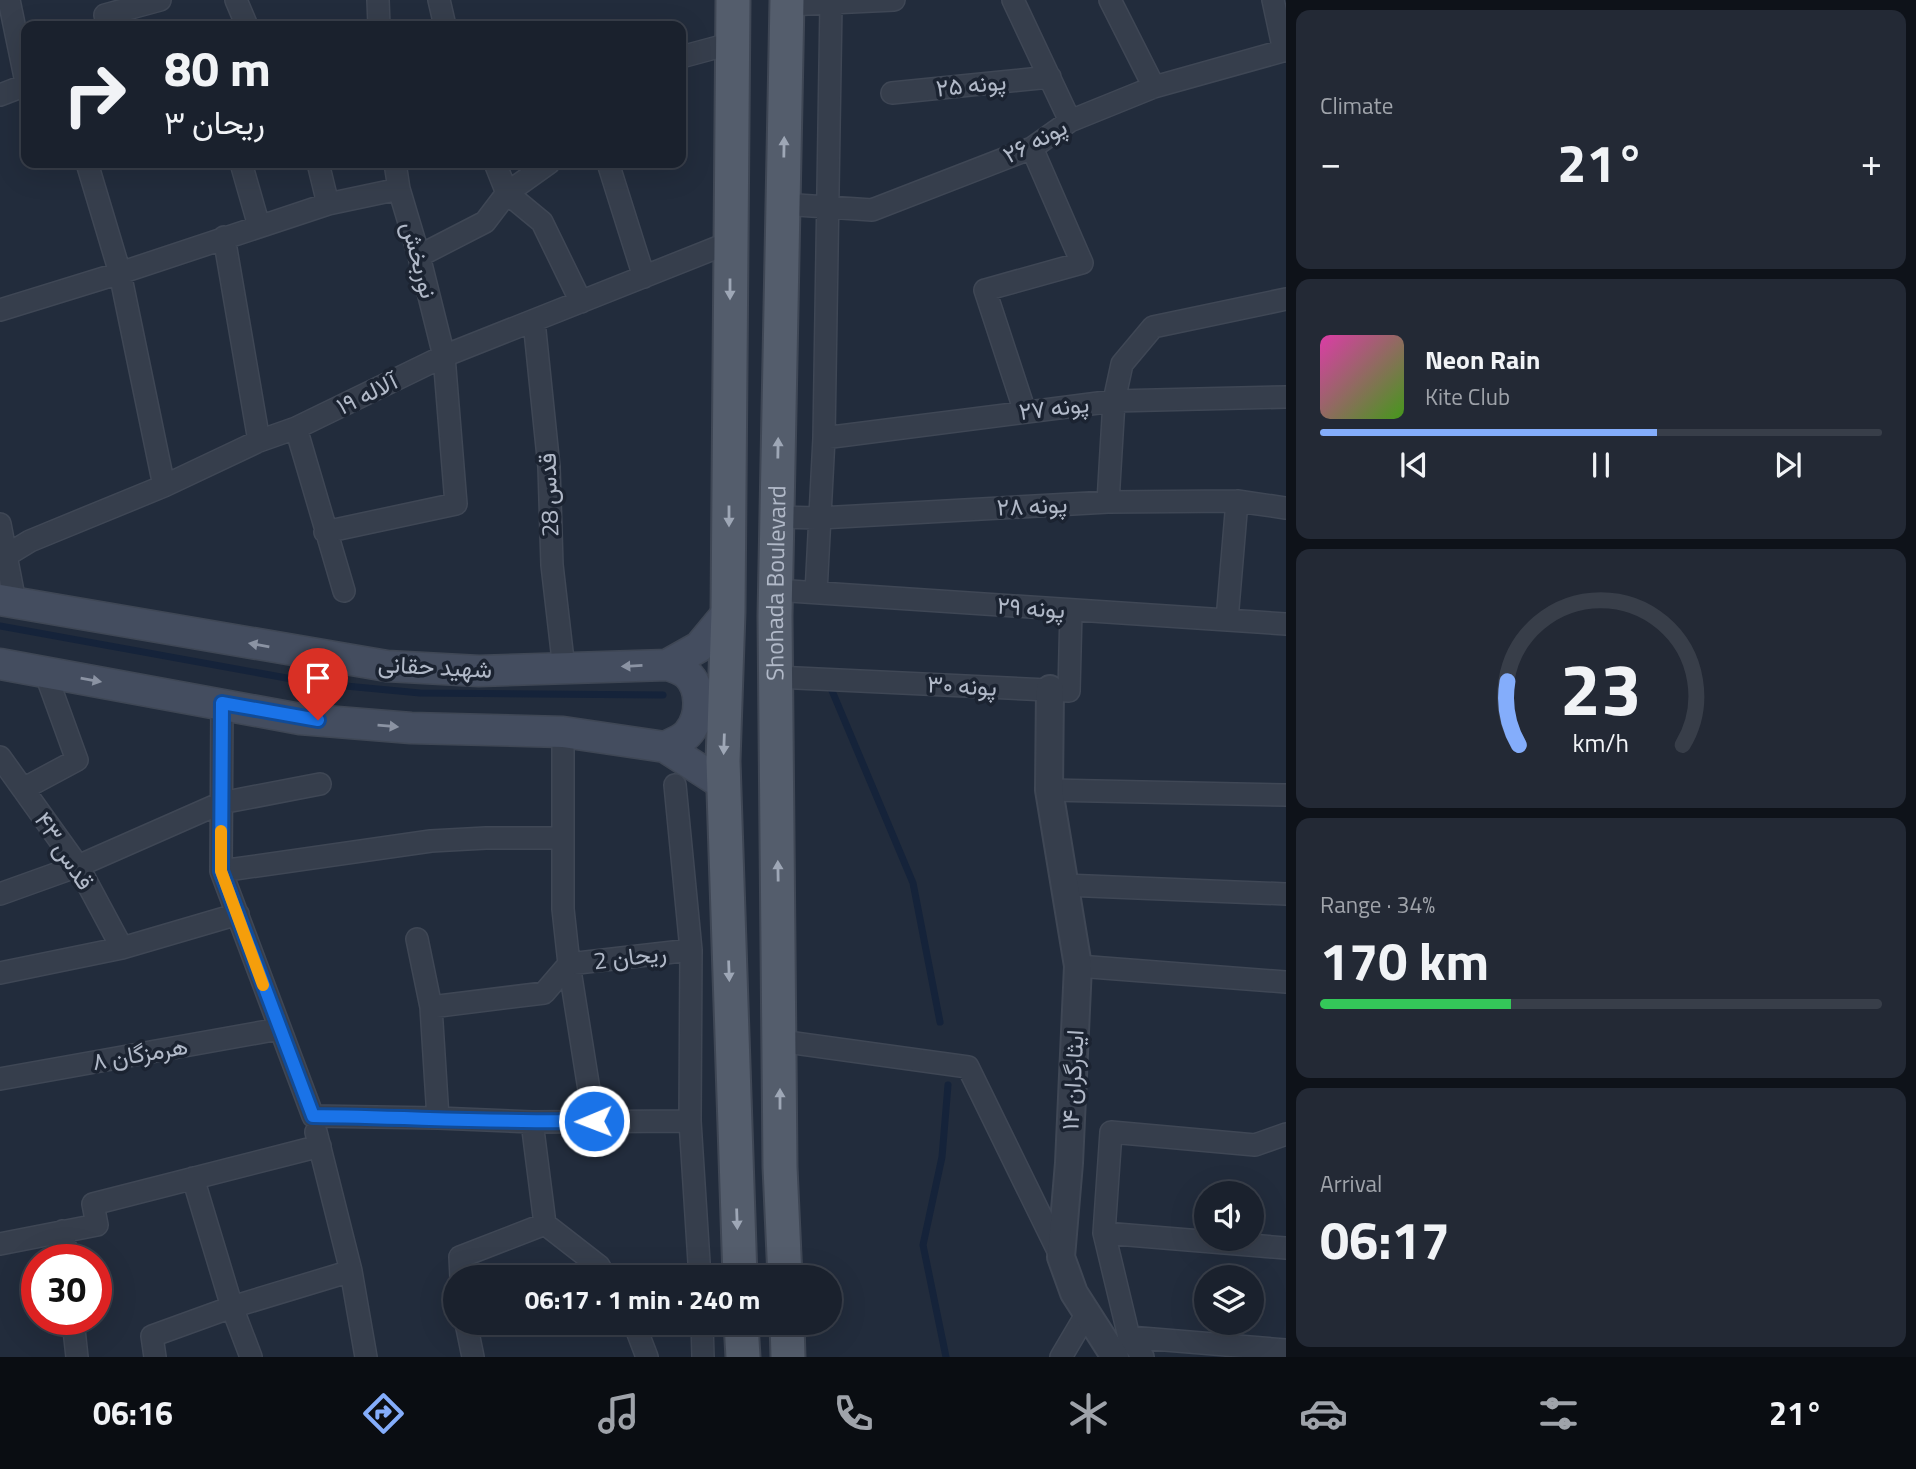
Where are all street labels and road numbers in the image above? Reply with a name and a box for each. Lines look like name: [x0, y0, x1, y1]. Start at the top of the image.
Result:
street label: پونه ۲۵: [934, 62, 1008, 106]
street label: پونه ۲۶: [996, 108, 1073, 172]
street label: نوربخش: [392, 217, 447, 302]
street label: آلاله ۱۹: [330, 362, 405, 423]
street label: پونه ۲۷: [1017, 385, 1091, 429]
street label: قدس 28: [529, 452, 567, 538]
street label: Shohada Boulevard: [756, 485, 795, 681]
street label: پونه ۲۸: [996, 485, 1068, 525]
street label: پونه ۲۹: [996, 587, 1066, 627]
street label: شهید حقانی: [377, 645, 493, 687]
street label: پونه ۳۰: [926, 665, 998, 705]
street label: قدس ۴۳: [26, 804, 104, 897]
street label: ریحان 2: [591, 934, 668, 978]
street label: هرمزگان ۸: [89, 1027, 190, 1079]
street label: ایثارگران ۱۴: [1051, 1029, 1093, 1131]

